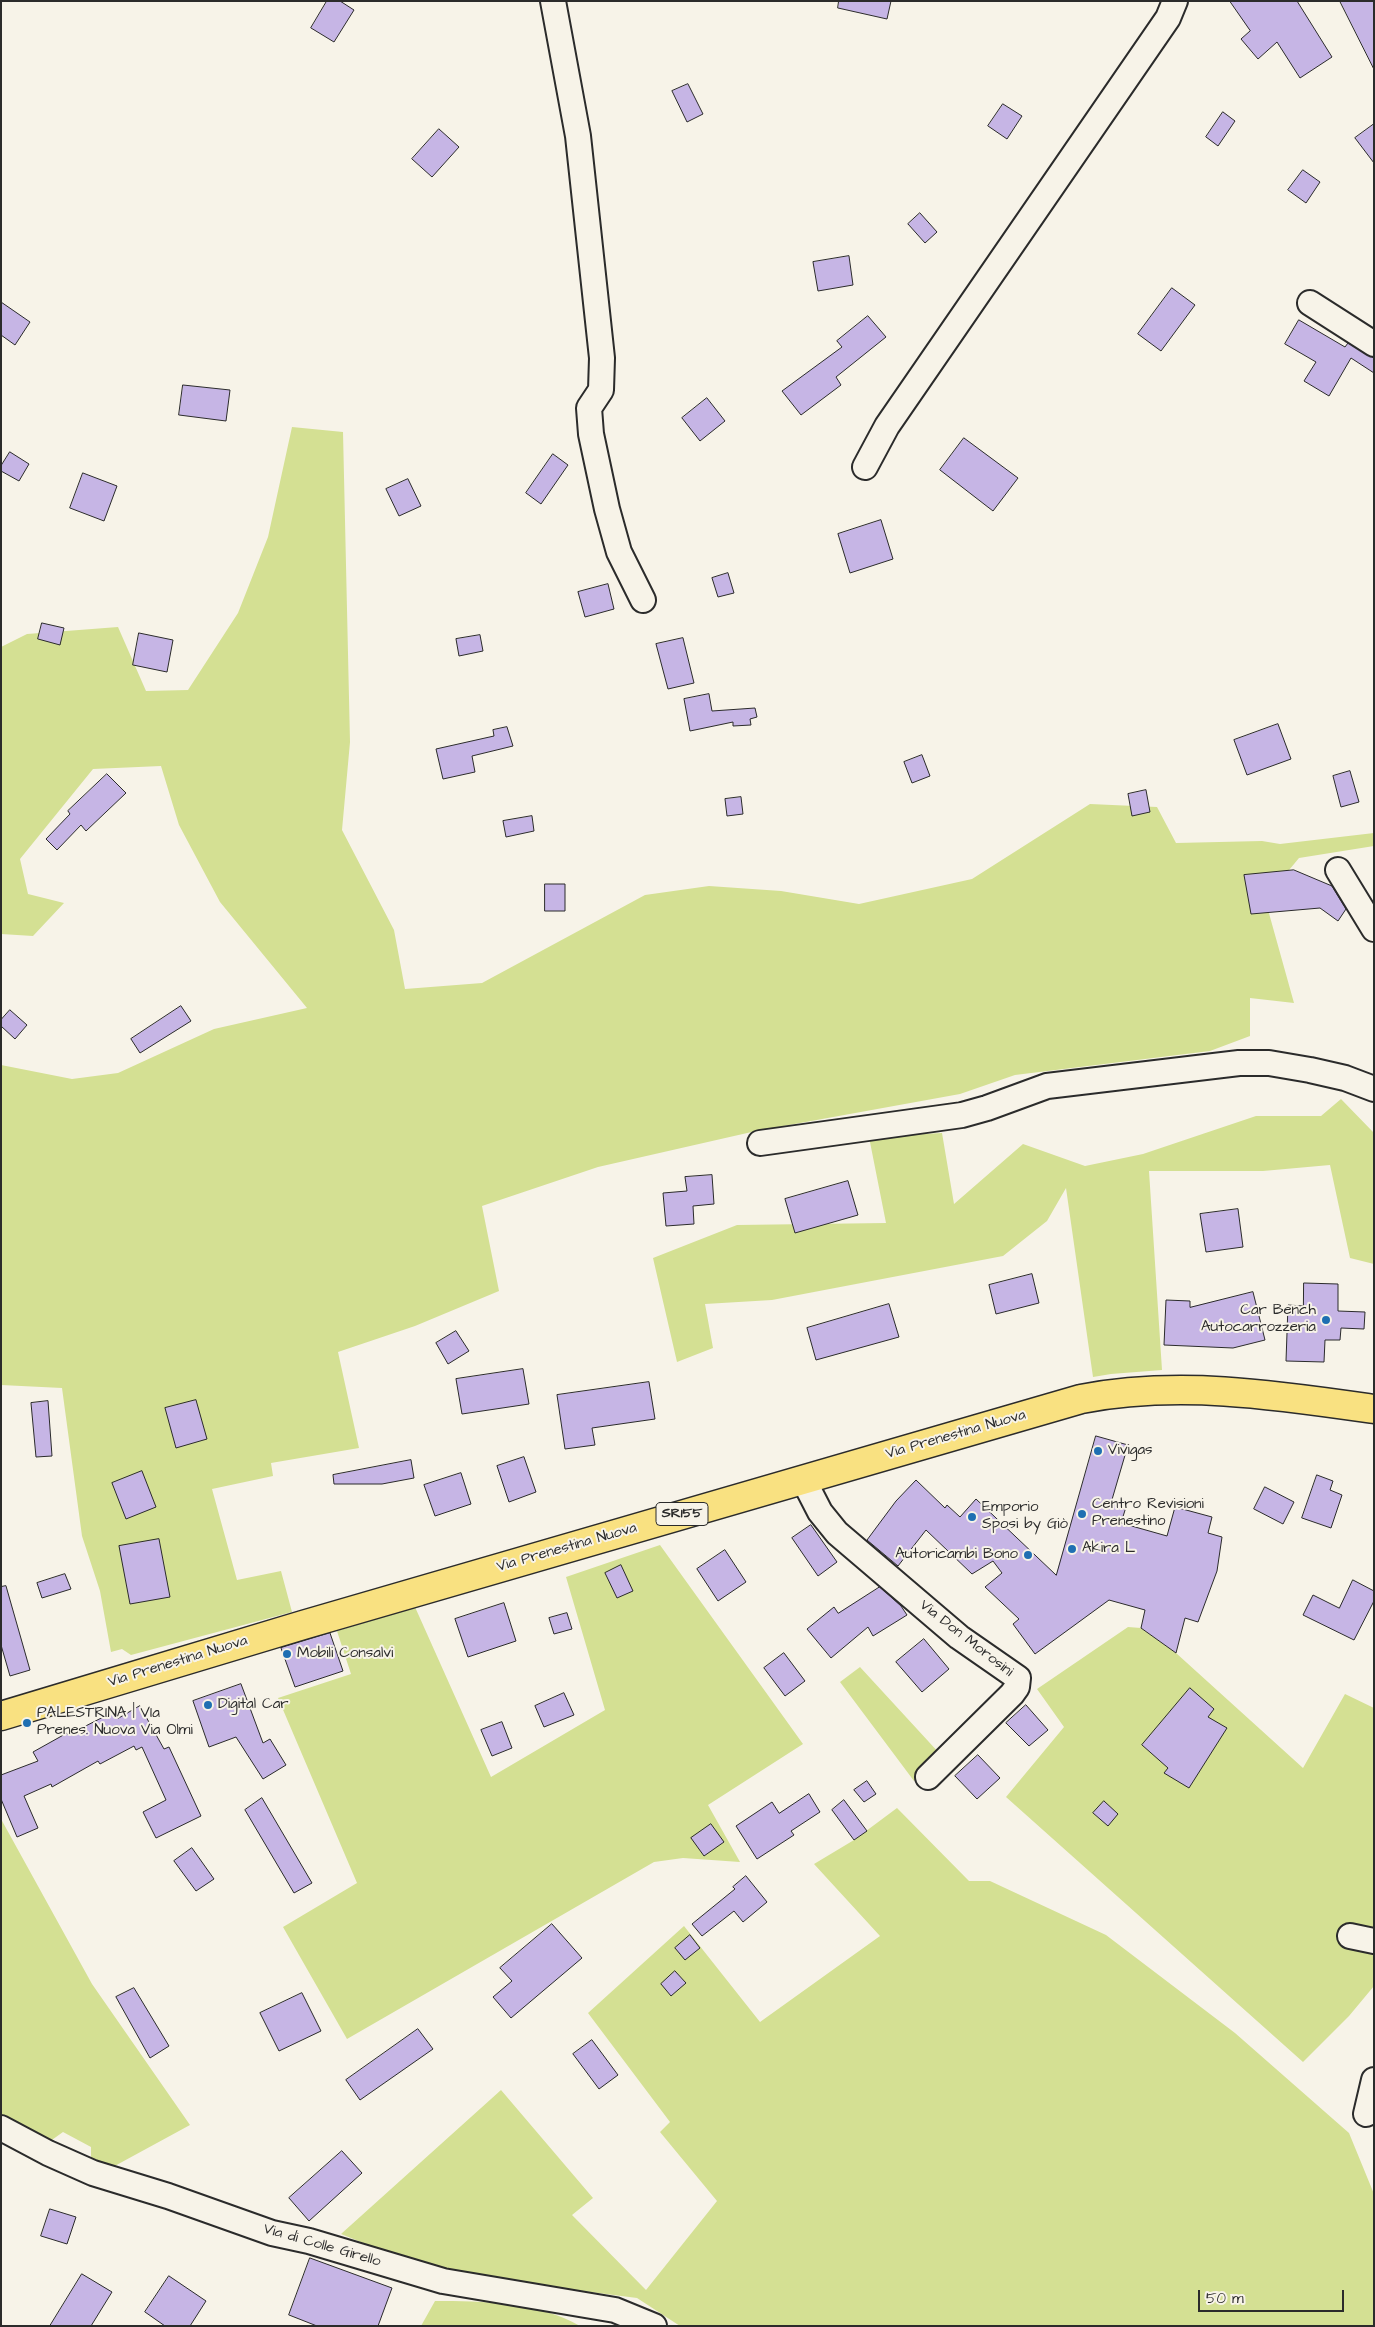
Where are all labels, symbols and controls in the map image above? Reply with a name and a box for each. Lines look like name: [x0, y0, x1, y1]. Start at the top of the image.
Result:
place label: Car Bench Autocarrozzeria: [1201, 1302, 1316, 1337]
marker: Car Bench Autocarrozzeria: [1320, 1314, 1332, 1326]
street label: Via Prenestina Nuova: [884, 1406, 1028, 1464]
place label: Vivigas: [1108, 1442, 1153, 1460]
marker: Vivigas: [1092, 1445, 1104, 1457]
place label: Centro Revisioni Prenestino: [1092, 1496, 1204, 1531]
place label: Emporio Sposi by Giò: [982, 1499, 1068, 1534]
road number: SR155: [656, 1502, 708, 1526]
marker: Centro Revisioni Prenestino: [1076, 1508, 1088, 1520]
marker: Emporio Sposi by Giò: [966, 1511, 978, 1523]
street label: Via Prenestina Nuova: [495, 1519, 639, 1577]
place label: Akira L: [1082, 1540, 1135, 1558]
marker: Akira L: [1066, 1543, 1078, 1555]
place label: Autoricambi Bono: [895, 1546, 1018, 1564]
marker: Autoricambi Bono: [1022, 1549, 1034, 1561]
street label: Via Don Morosini: [915, 1597, 1017, 1681]
street label: Via Prenestina Nuova: [106, 1632, 250, 1692]
place label: Mobili Consalvi: [297, 1645, 393, 1663]
marker: Mobili Consalvi: [281, 1648, 293, 1660]
place label: Digital Car: [218, 1696, 289, 1714]
marker: Digital Car: [202, 1699, 214, 1711]
place label: PALESTRINA | VIa Prenes. Nuova Via Olmi: [37, 1705, 193, 1740]
marker: PALESTRINA | VIa Prenes. Nuova Via Olmi: [21, 1717, 33, 1729]
street label: Via di Colle Girello: [261, 2221, 383, 2271]
scale bar: [1200, 2280, 1346, 2312]
text: 50 m: [1206, 2288, 1244, 2309]

